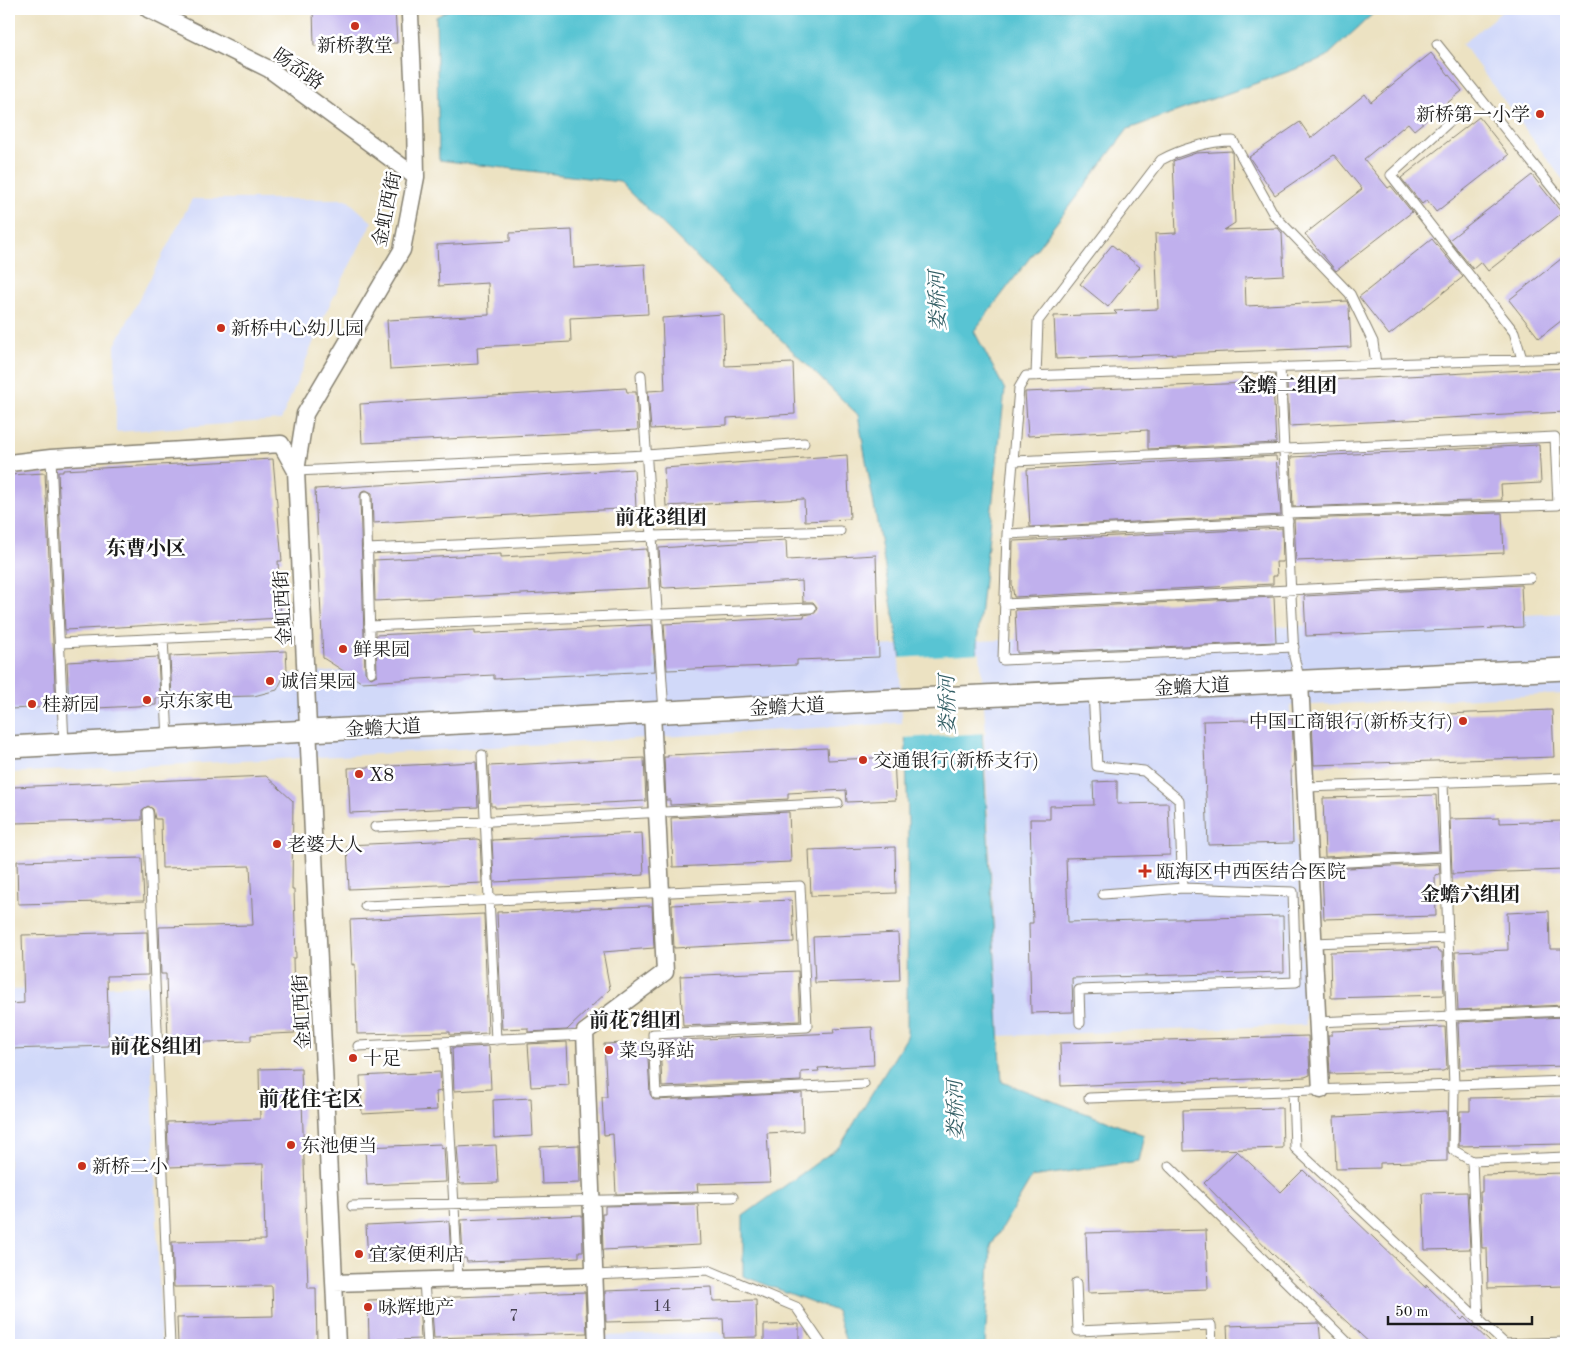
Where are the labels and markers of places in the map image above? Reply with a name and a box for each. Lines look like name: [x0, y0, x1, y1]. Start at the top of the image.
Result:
marker: 新桥教堂: [349, 20, 361, 32]
place label: 新桥教堂: [317, 35, 393, 57]
place label: 新桥第一小学: [1416, 104, 1530, 126]
marker: 新桥第一小学: [1534, 108, 1546, 120]
place label: 新桥中心幼儿园: [231, 318, 364, 340]
marker: 新桥中心幼儿园: [215, 322, 227, 334]
place label: 鲜果园: [353, 640, 410, 661]
marker: 鲜果园: [337, 643, 349, 655]
place label: 诚信果园: [280, 671, 356, 693]
marker: 诚信果园: [264, 675, 276, 687]
place label: 京东家电: [157, 690, 233, 712]
marker: 京东家电: [141, 694, 153, 706]
place label: 桂新园: [42, 695, 99, 716]
marker: 桂新园: [26, 698, 38, 710]
place label: 中国工商银行(新桥支行): [1249, 711, 1453, 733]
marker: 中国工商银行(新桥支行): [1457, 715, 1469, 727]
place label: 交通银行(新桥支行): [873, 750, 1039, 772]
marker: 交通银行(新桥支行): [857, 754, 869, 766]
place label: X8: [369, 767, 394, 786]
marker: X8: [353, 768, 365, 780]
place label: 老婆大人: [287, 834, 363, 856]
marker: 老婆大人: [271, 838, 283, 850]
place label: 瓯海区中西医结合医院: [1156, 861, 1346, 883]
marker: 瓯海区中西医结合医院: [1138, 864, 1152, 878]
place label: 菜鸟驿站: [619, 1040, 695, 1062]
marker: 菜鸟驿站: [603, 1044, 615, 1056]
place label: 十足: [363, 1049, 401, 1070]
marker: 十足: [347, 1052, 359, 1064]
place label: 东池便当: [301, 1135, 377, 1157]
marker: 东池便当: [285, 1139, 297, 1151]
place label: 新桥二小: [92, 1156, 168, 1178]
marker: 新桥二小: [76, 1160, 88, 1172]
place label: 宜家便利店: [369, 1244, 464, 1266]
marker: 宜家便利店: [353, 1248, 365, 1260]
place label: 咏辉地产: [378, 1297, 454, 1319]
marker: 咏辉地产: [362, 1301, 374, 1313]

